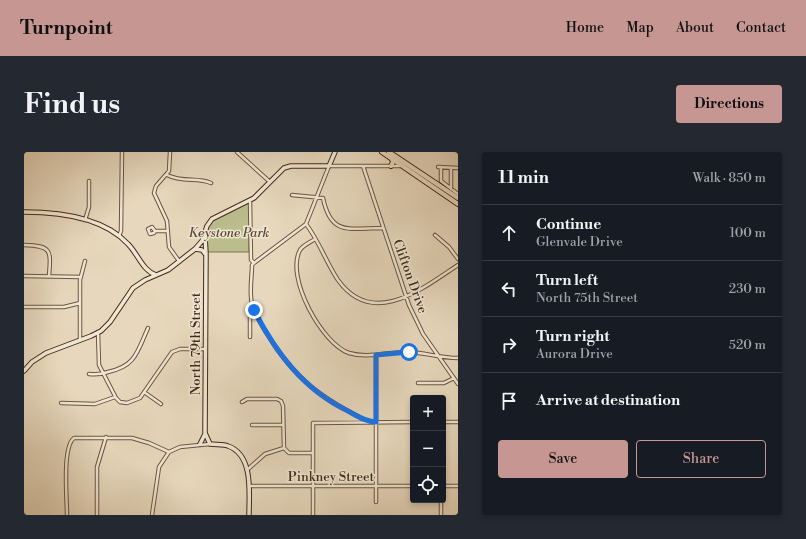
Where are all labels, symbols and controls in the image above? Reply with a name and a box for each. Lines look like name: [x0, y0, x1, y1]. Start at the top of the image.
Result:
text: Turnpoint: [20, 16, 113, 40]
text: Home: [566, 19, 604, 37]
text: Map: [626, 19, 654, 37]
text: About: [676, 19, 714, 37]
text: Contact: [736, 19, 786, 37]
button: Directions: [676, 85, 782, 123]
text: Find us: [24, 87, 120, 122]
text: 11 min: [498, 167, 549, 189]
text: Walk · 850 m: [692, 170, 766, 186]
text: Continue: [536, 215, 601, 234]
icon: ahead: [498, 222, 520, 244]
park label: Keystone Park: [189, 225, 270, 241]
text: 100 m: [730, 225, 766, 241]
text: Glenvale Drive: [536, 234, 623, 250]
street label: Clifton Drive: [389, 237, 431, 316]
text: Turn left: [536, 271, 598, 290]
icon: left: [498, 278, 520, 300]
text: 230 m: [729, 281, 766, 297]
text: North 75th Street: [536, 290, 638, 306]
street label: North 79th Street: [188, 292, 204, 395]
route end: [245, 301, 263, 319]
text: Turn right: [536, 327, 610, 346]
icon: right: [498, 334, 520, 356]
text: 520 m: [729, 337, 766, 353]
route start: [400, 343, 418, 361]
text: Aurora Drive: [536, 346, 613, 362]
icon: arrive: [498, 390, 520, 412]
text: Arrive at destination: [536, 391, 680, 410]
map controls: [410, 395, 446, 503]
button: +: [410, 395, 446, 431]
button: −: [410, 431, 446, 467]
button: Save: [498, 440, 628, 478]
button: Share: [636, 440, 766, 478]
button: locate: [410, 467, 446, 503]
street label: Pinkney Street: [288, 469, 375, 485]

